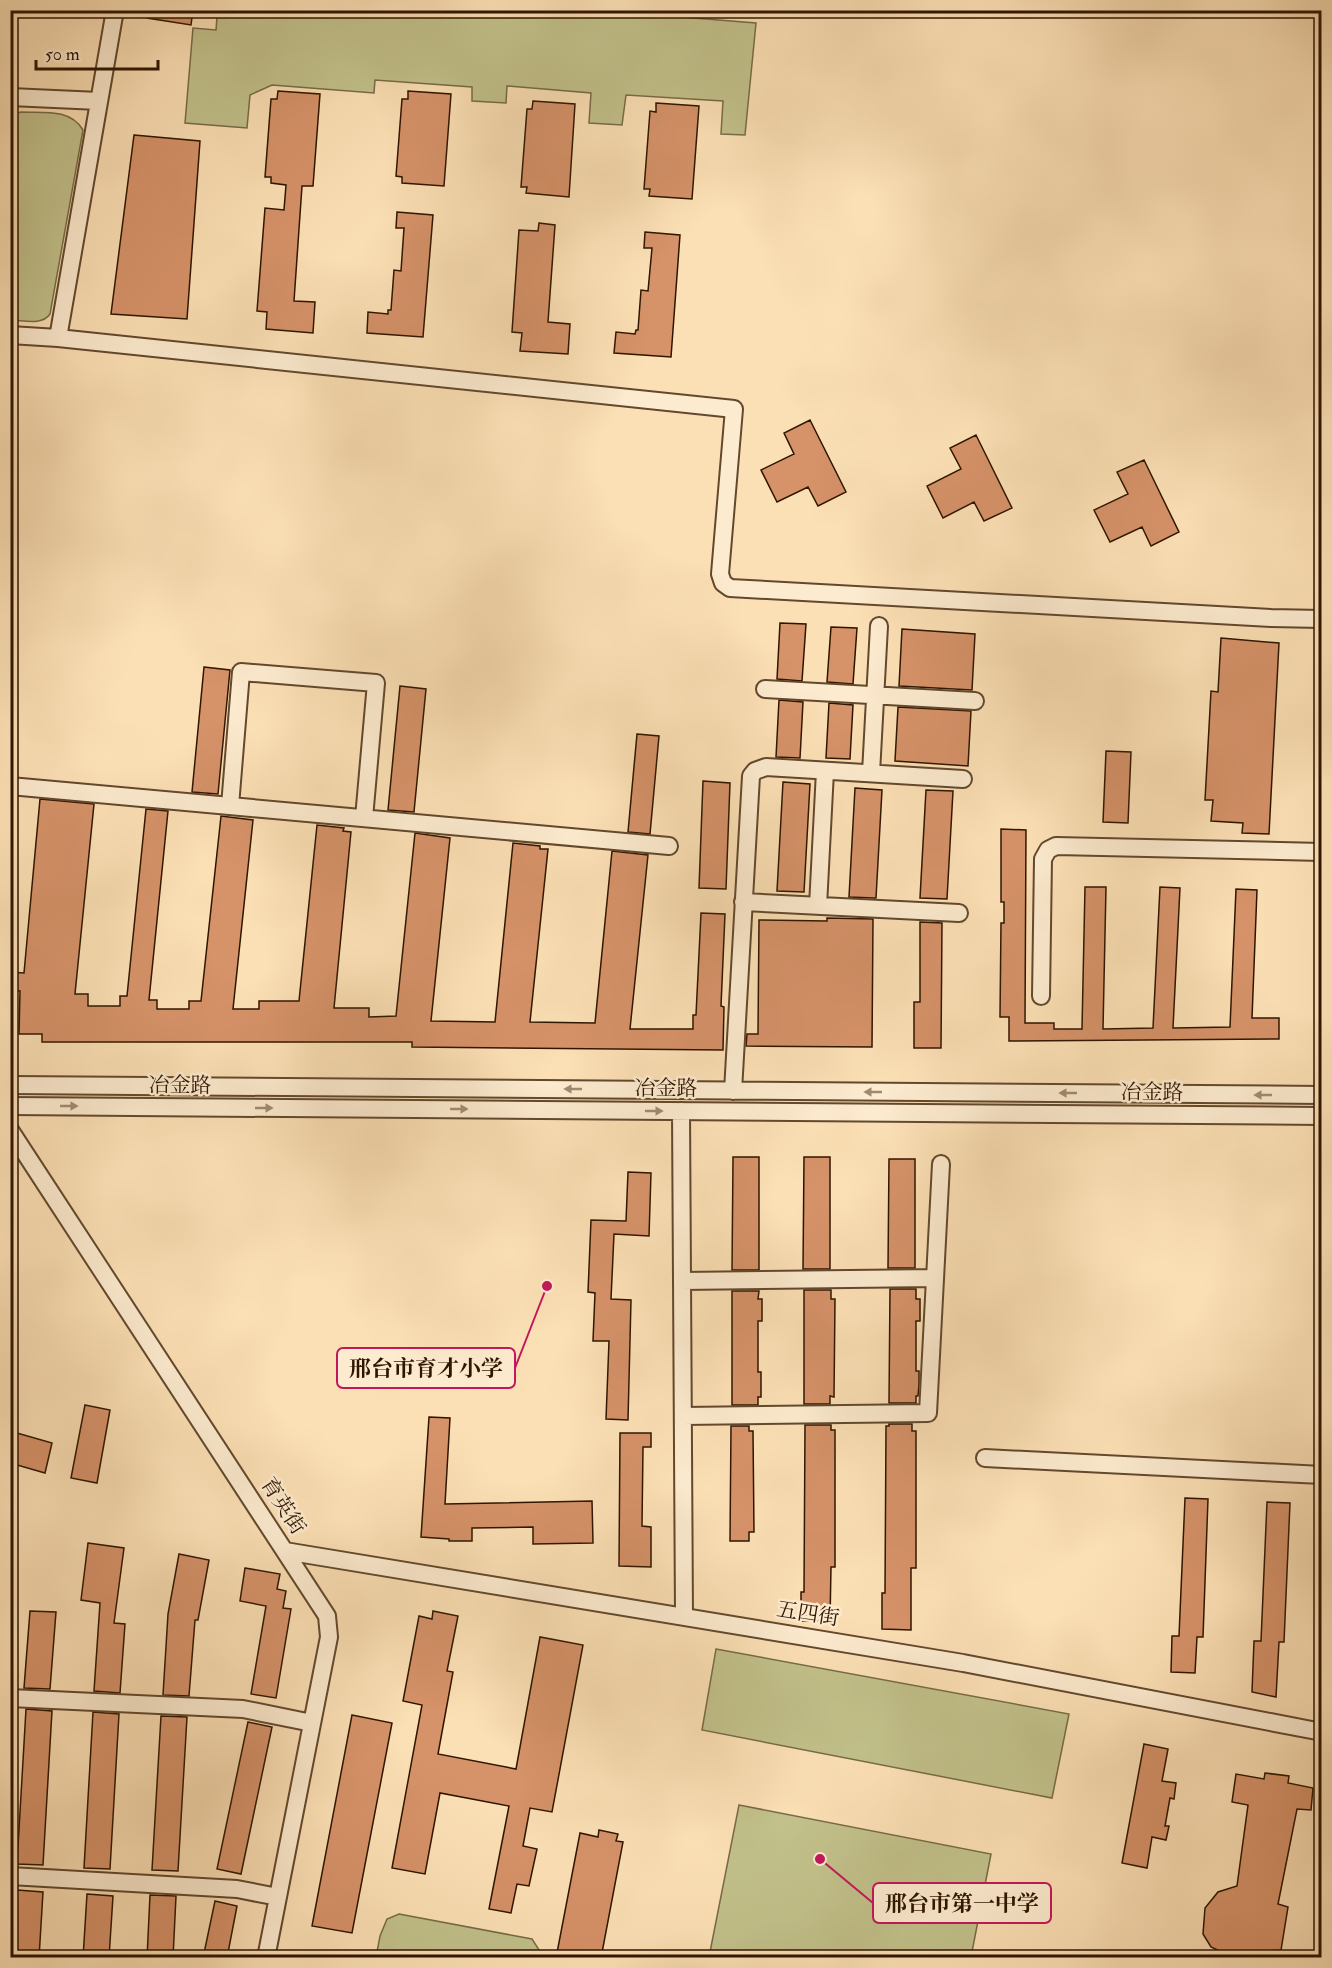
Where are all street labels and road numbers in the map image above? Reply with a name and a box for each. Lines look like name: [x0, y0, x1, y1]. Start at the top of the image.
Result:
street label: 冶金路: [149, 1072, 212, 1099]
street label: 冶金路: [635, 1075, 698, 1102]
street label: 冶金路: [1121, 1079, 1184, 1106]
street label: 育英街: [255, 1472, 311, 1540]
street label: 五四街: [775, 1596, 841, 1632]

